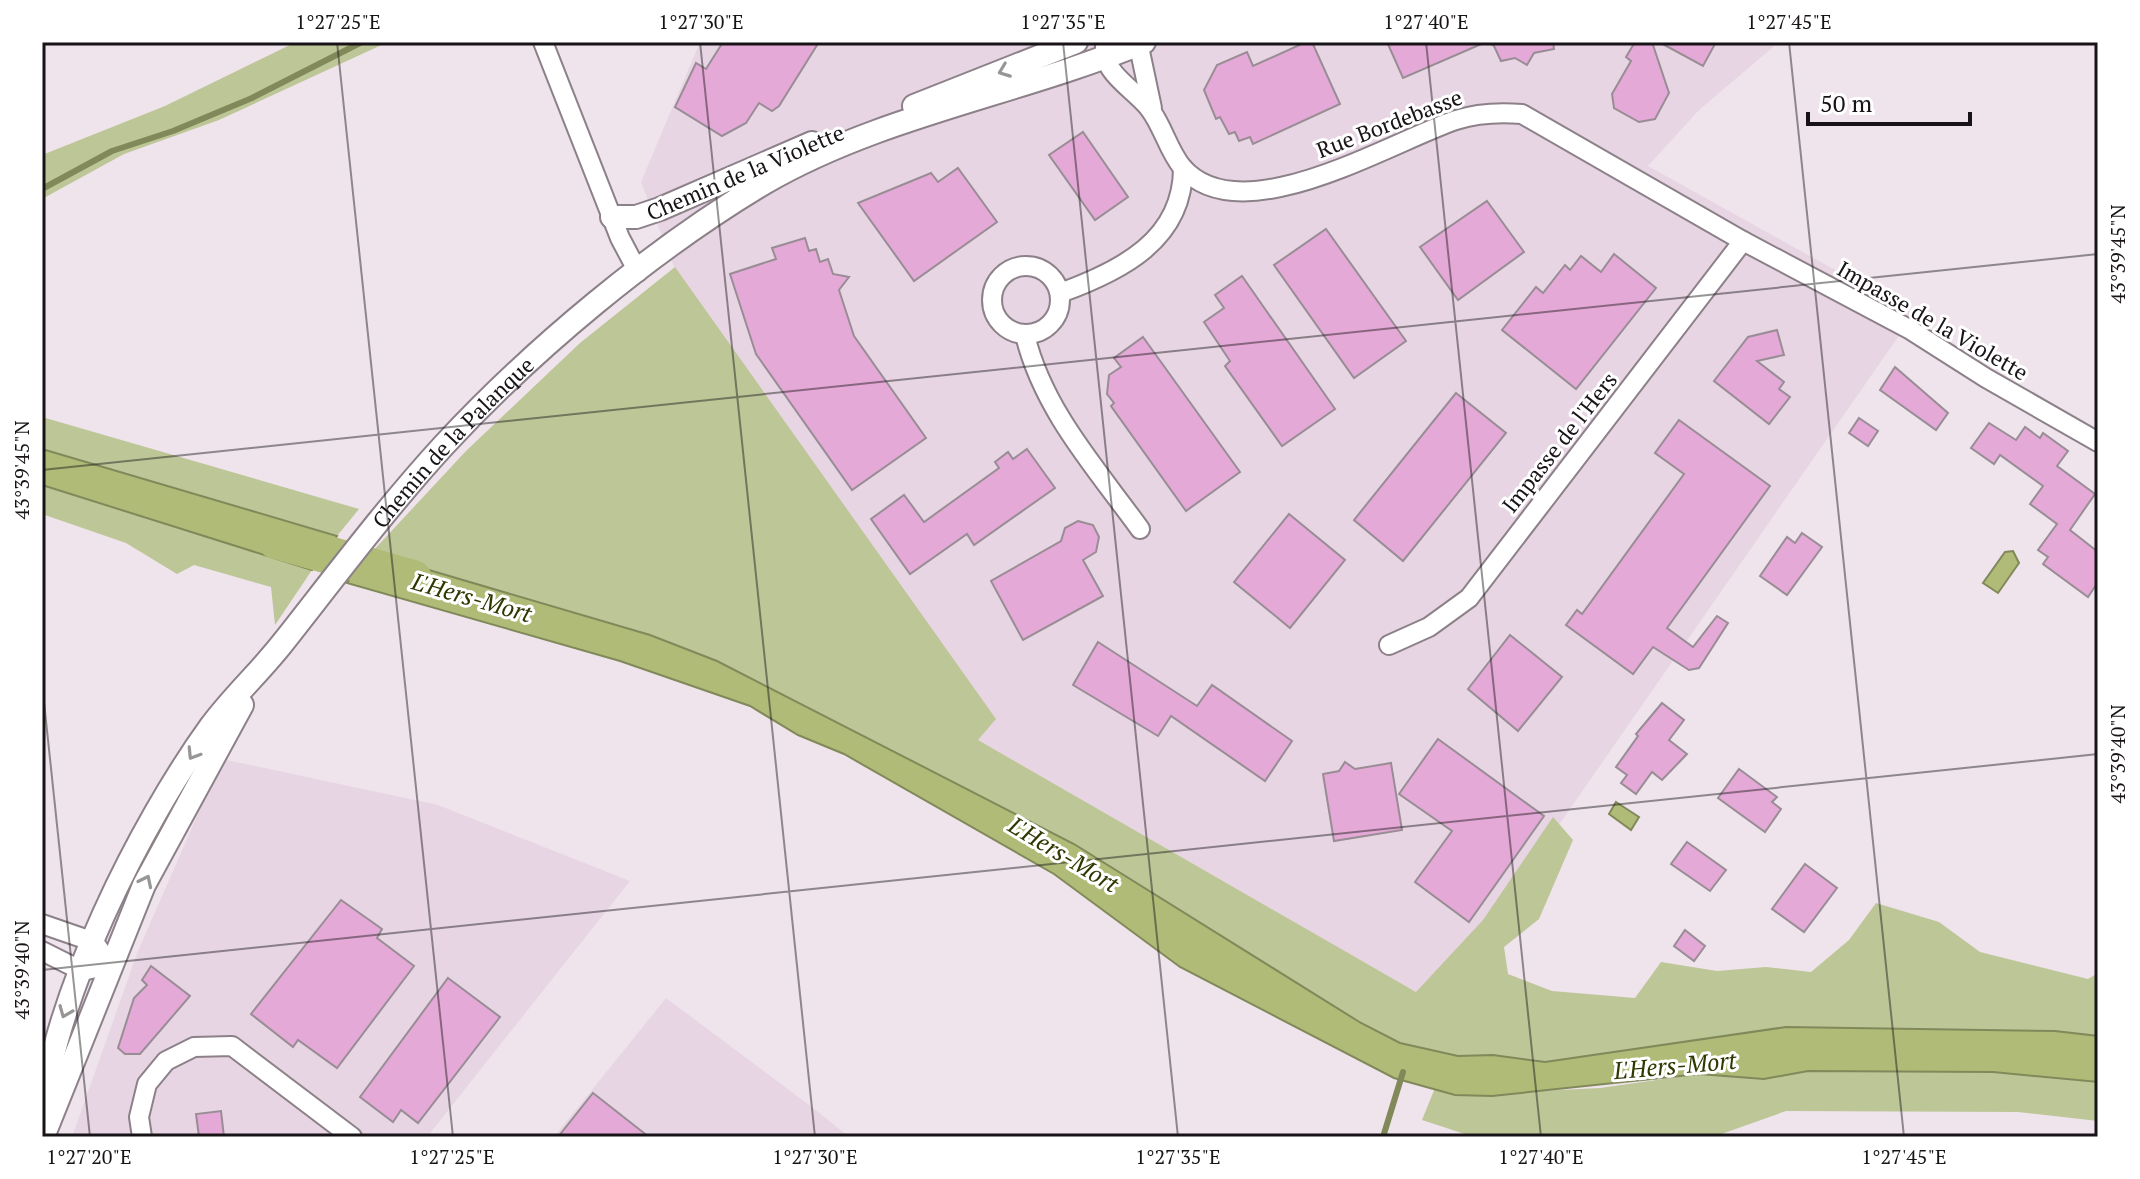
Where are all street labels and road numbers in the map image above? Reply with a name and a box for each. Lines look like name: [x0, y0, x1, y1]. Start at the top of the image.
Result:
street label: Rue Bordebasse: [1312, 82, 1466, 164]
street label: Chemin de la Violette: [642, 117, 848, 227]
street label: Impasse de la Violette: [1832, 254, 2034, 386]
street label: Chemin de la Palanque: [365, 350, 539, 533]
street label: Impasse de l'Hers: [1495, 366, 1623, 518]

